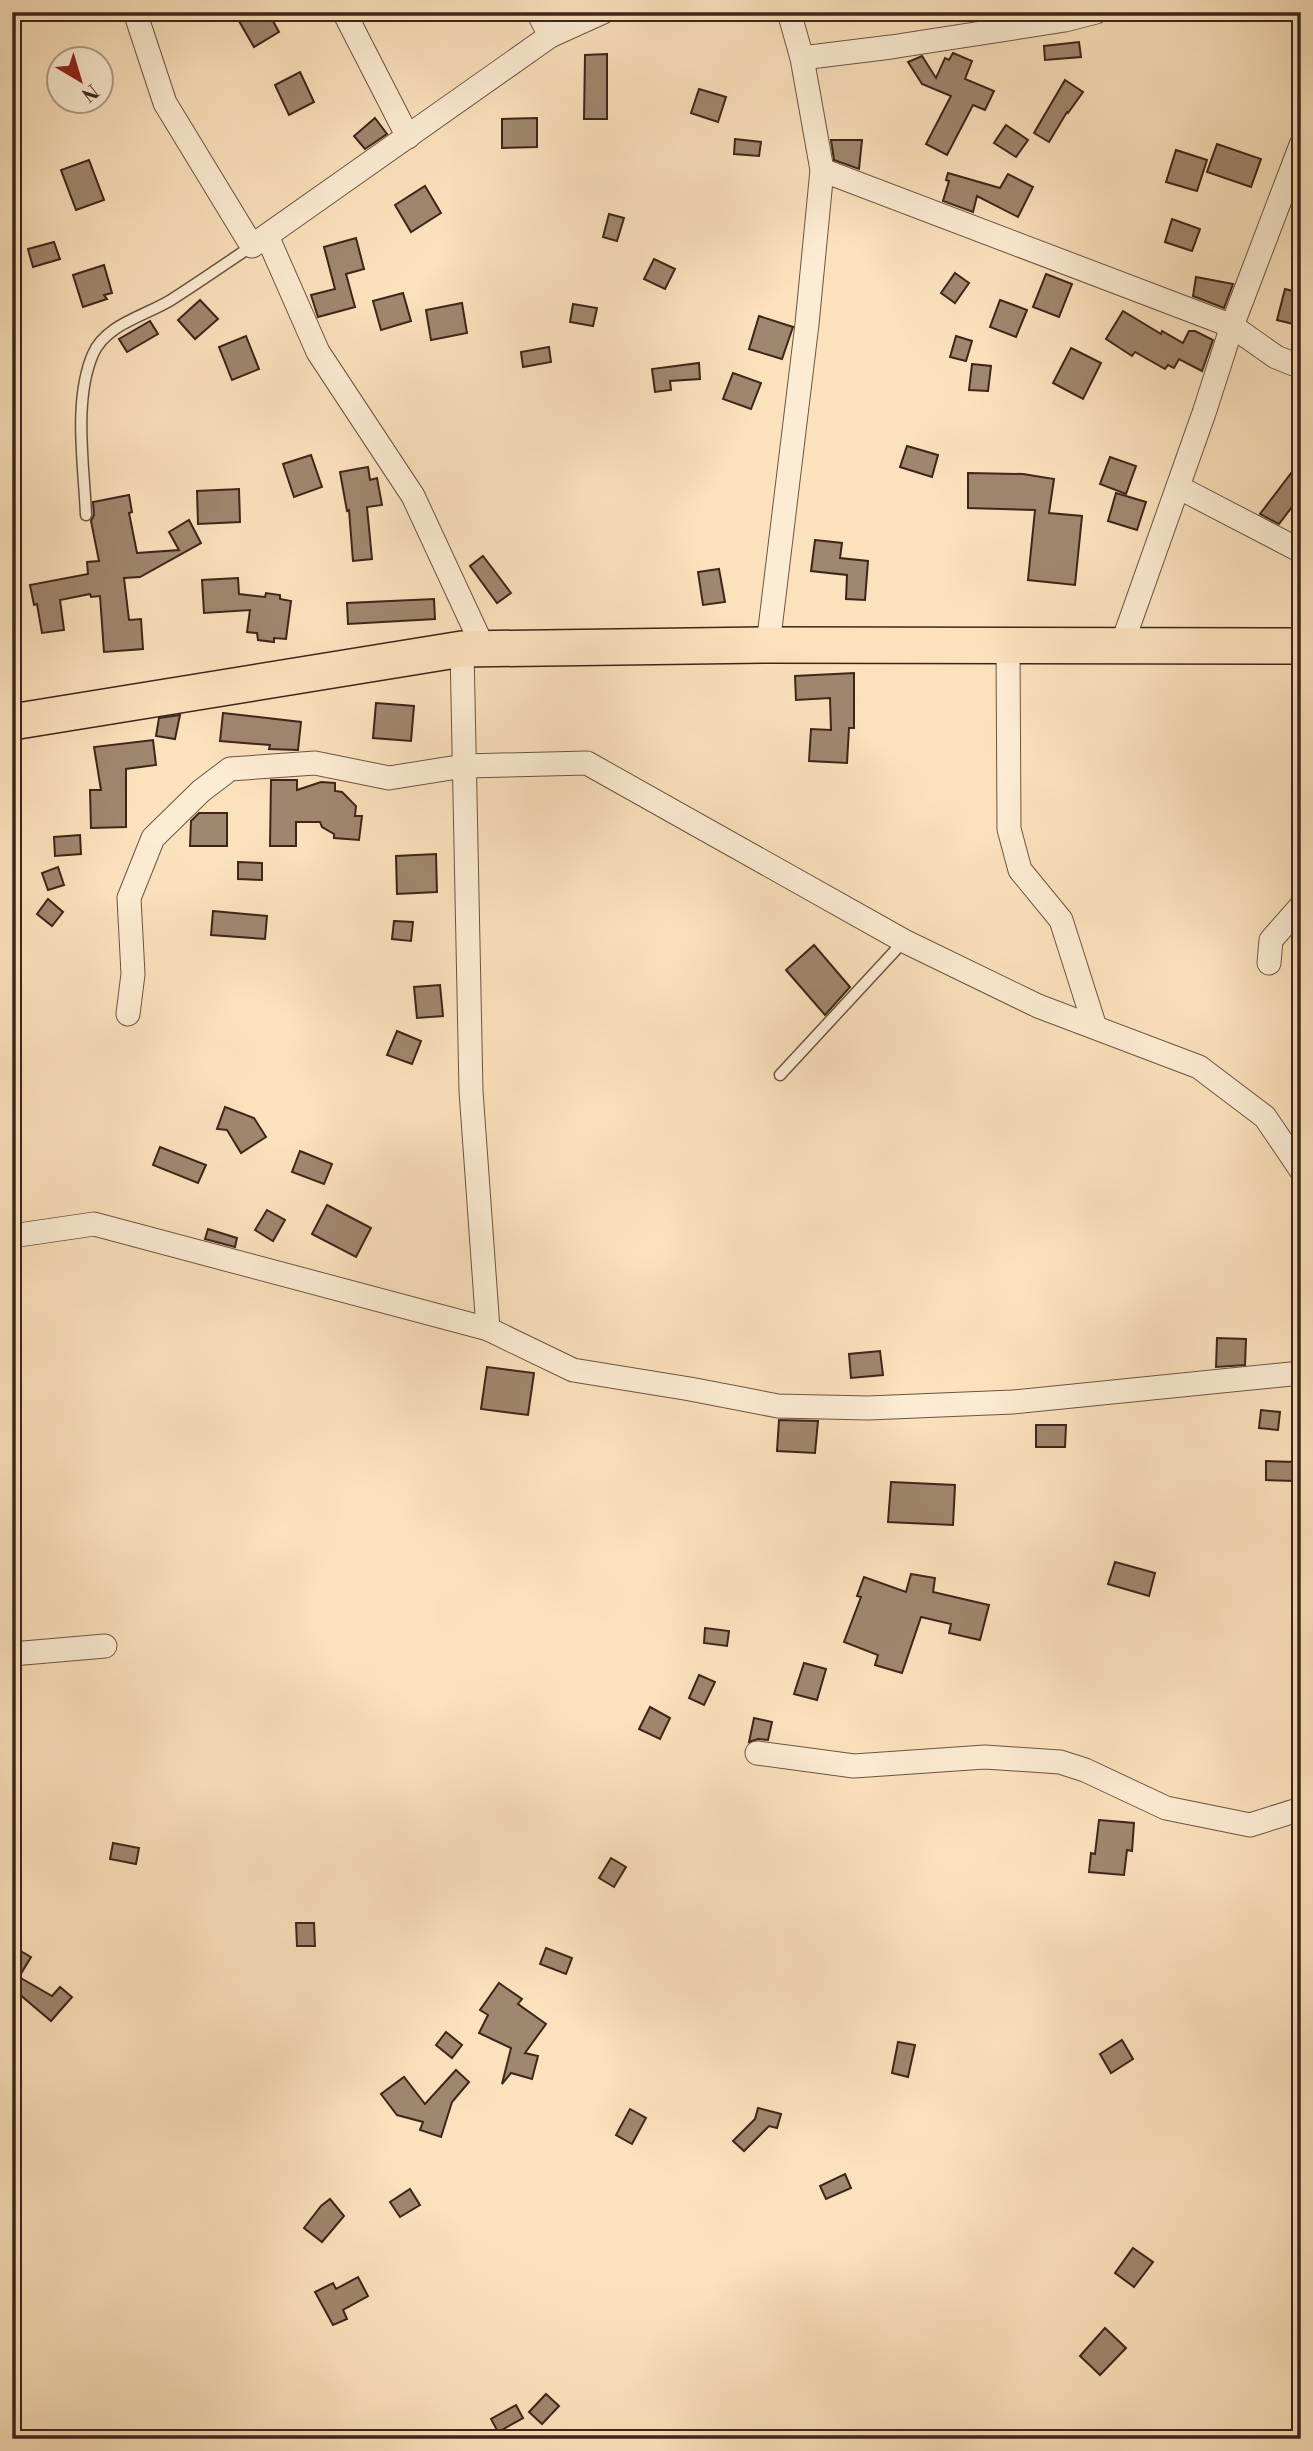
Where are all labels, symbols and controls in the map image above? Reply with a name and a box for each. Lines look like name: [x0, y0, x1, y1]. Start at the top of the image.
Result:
north arrow: [46, 46, 116, 116]
text: N: [77, 79, 103, 107]

